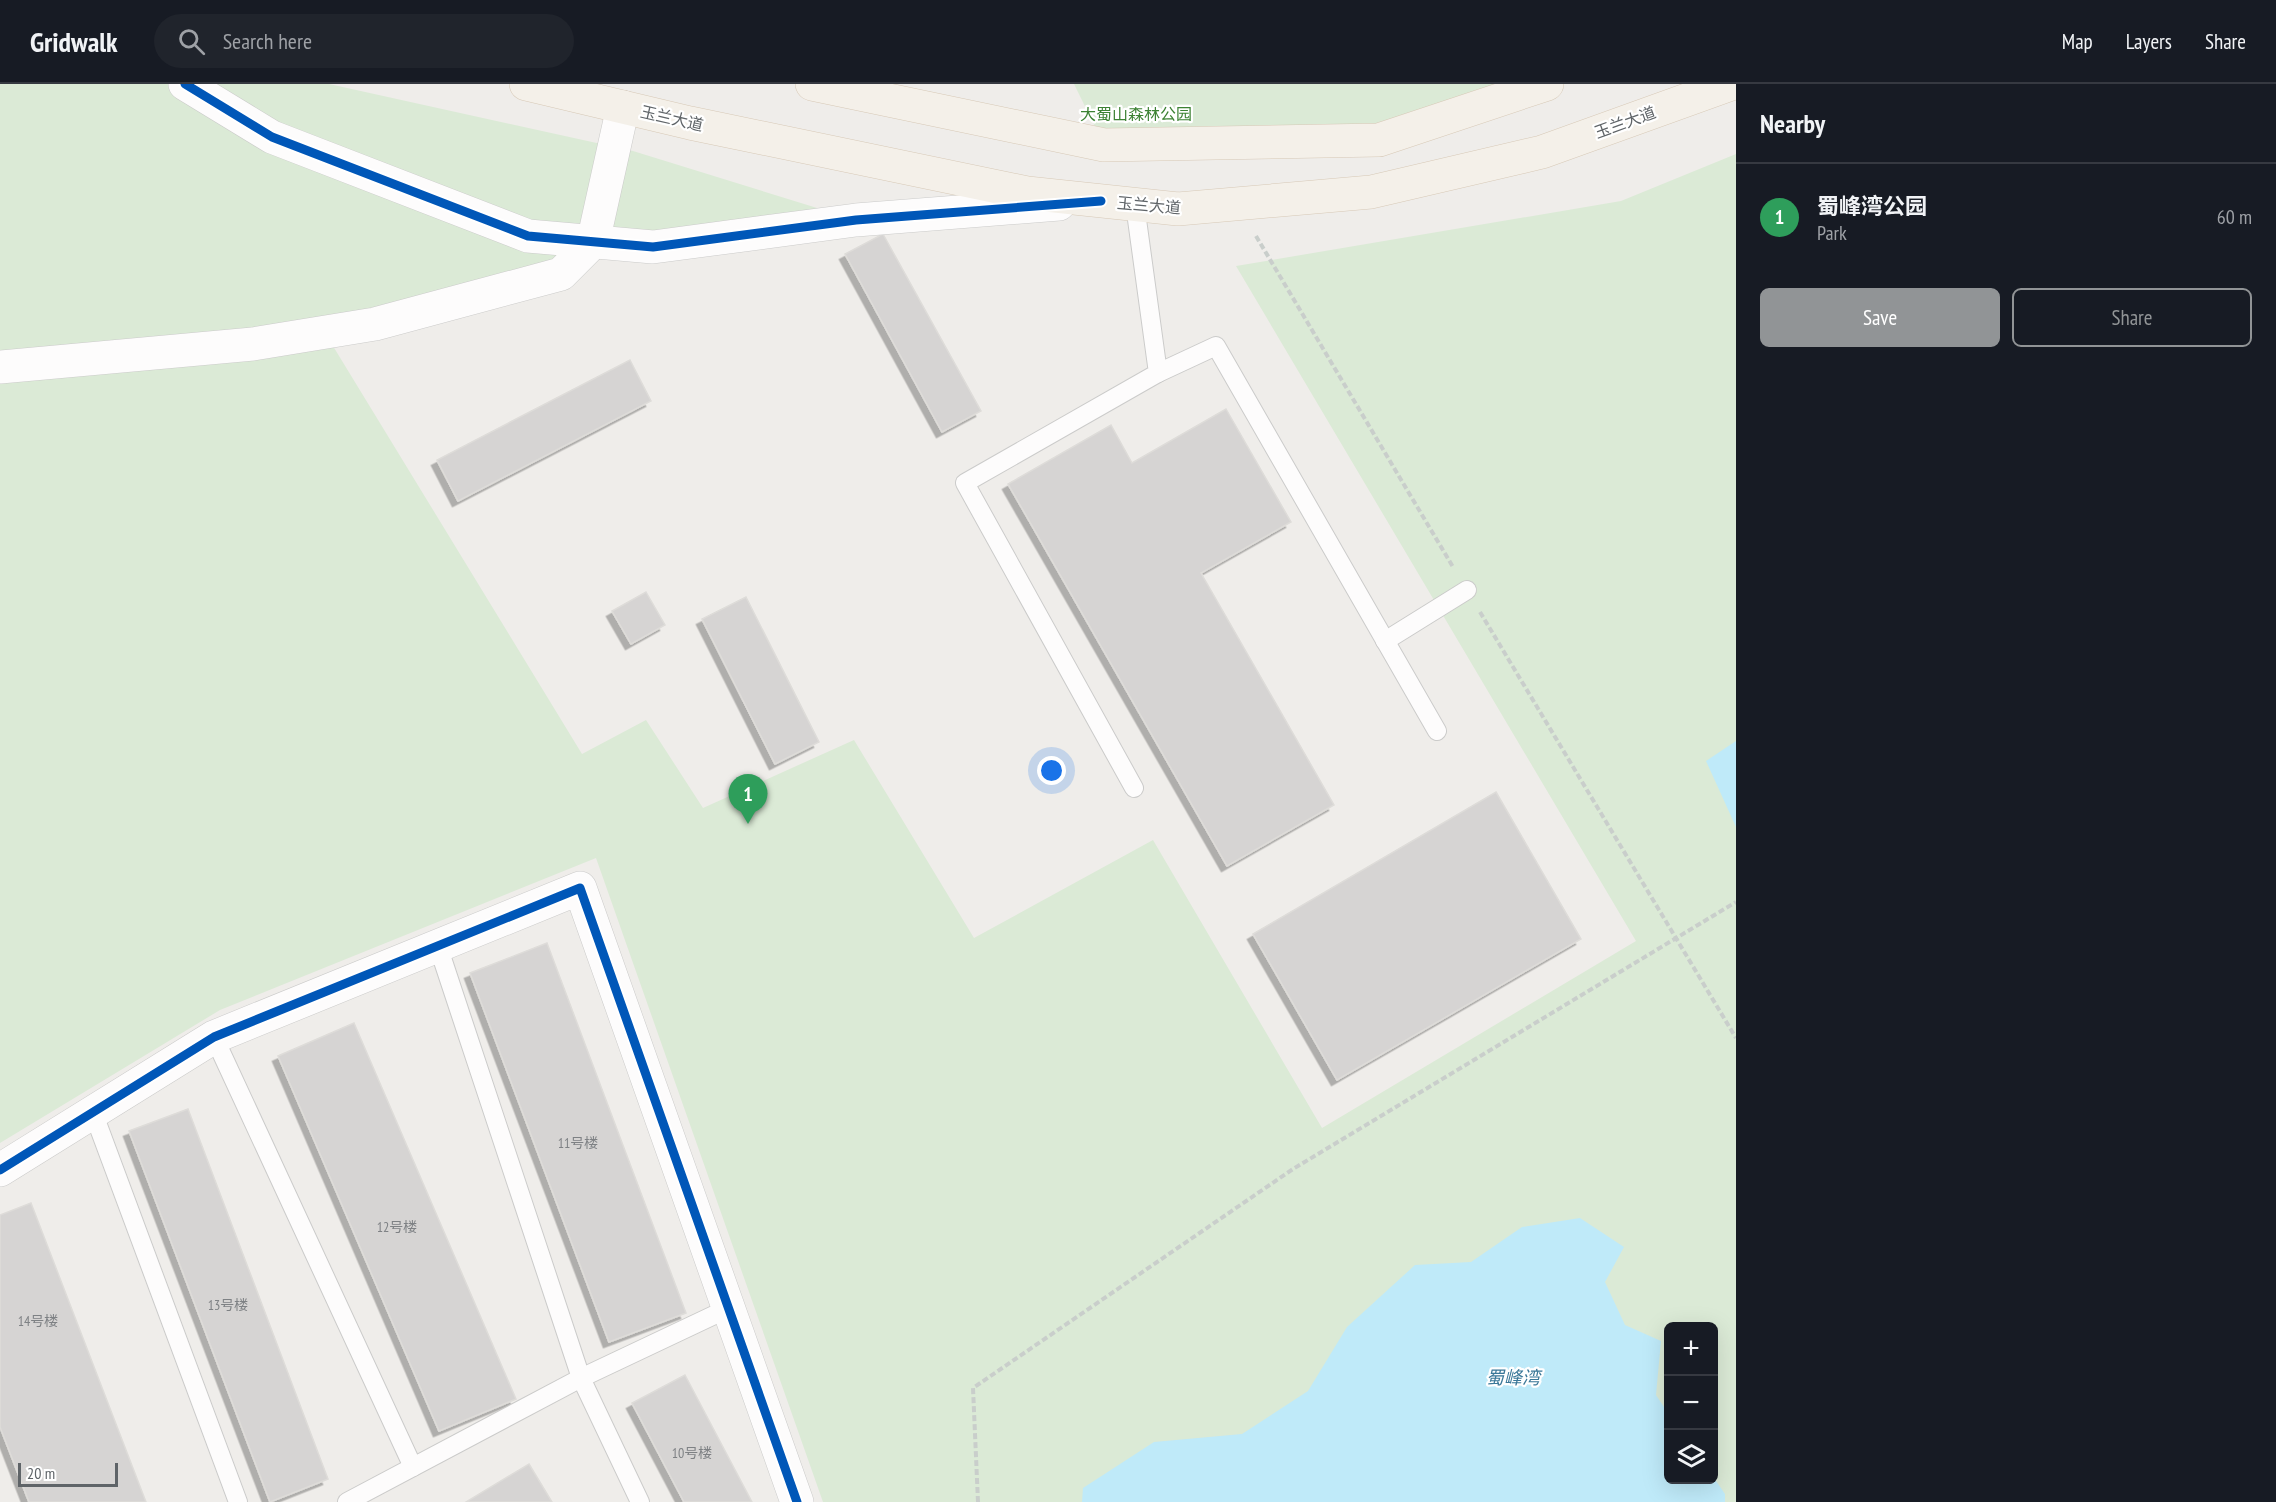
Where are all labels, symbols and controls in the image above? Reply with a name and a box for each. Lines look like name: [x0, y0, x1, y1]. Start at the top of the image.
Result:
search box: [154, 14, 574, 68]
text: Gridwalk: [30, 23, 118, 60]
icon: search: [175, 25, 208, 58]
text: Search here: [223, 27, 312, 55]
text: Map: [2062, 28, 2093, 55]
text: Layers: [2126, 28, 2172, 55]
text: Share: [2205, 28, 2246, 55]
street label: 玉兰大道: [639, 101, 705, 135]
street label: 玉兰大道: [1592, 102, 1658, 142]
park label: 大蜀山森林公园: [1080, 104, 1192, 124]
text: Nearby: [1760, 107, 1825, 140]
street label: 玉兰大道: [1116, 192, 1182, 218]
text: 蜀峰湾公园: [1817, 192, 1927, 220]
text: 1: [1775, 204, 1784, 230]
text: 60 m: [2217, 204, 2252, 230]
text: Park: [1817, 220, 1847, 246]
button: Save: [1760, 288, 2000, 347]
button: Share: [2012, 288, 2252, 347]
your location: [1037, 756, 1066, 785]
pin: 1: [728, 774, 768, 824]
house number: 11号楼: [558, 1134, 598, 1152]
house number: 12号楼: [377, 1218, 417, 1236]
house number: 13号楼: [208, 1296, 248, 1314]
house number: 14号楼: [18, 1312, 58, 1330]
map controls: [1664, 1322, 1718, 1484]
button: +: [1664, 1322, 1718, 1376]
water label: 蜀峰湾: [1486, 1366, 1543, 1389]
button: −: [1664, 1376, 1718, 1430]
button: layers: [1664, 1430, 1718, 1484]
house number: 10号楼: [672, 1444, 712, 1462]
scale bar: [18, 1460, 118, 1488]
text: 20 m: [27, 1463, 55, 1483]

